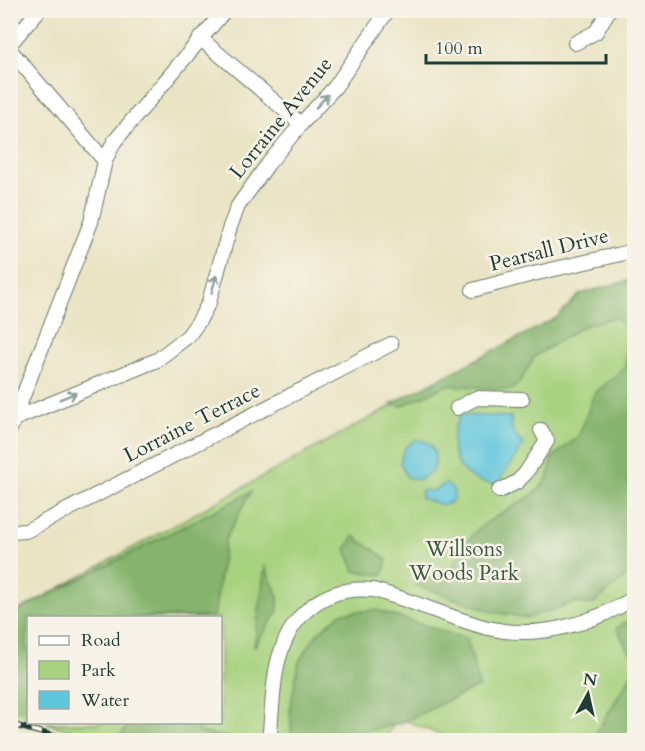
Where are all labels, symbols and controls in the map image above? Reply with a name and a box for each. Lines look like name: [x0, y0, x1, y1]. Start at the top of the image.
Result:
scale bar: [426, 27, 606, 65]
text: 100 m: [435, 36, 483, 61]
street label: Lorraine Avenue: [223, 51, 339, 185]
one-way arrow: [315, 93, 329, 108]
street label: Pearsall Drive: [486, 221, 612, 279]
one-way arrow: [209, 275, 221, 294]
street label: Lorraine Terrace: [119, 376, 265, 470]
one-way arrow: [58, 390, 76, 401]
park label: Willsons Woods Park: [408, 535, 520, 588]
legend: [27, 616, 222, 724]
text: Road: [81, 628, 121, 653]
text: Park: [81, 658, 116, 683]
north arrow: [558, 664, 618, 724]
text: N: [582, 668, 598, 692]
text: Water: [80, 688, 130, 713]

